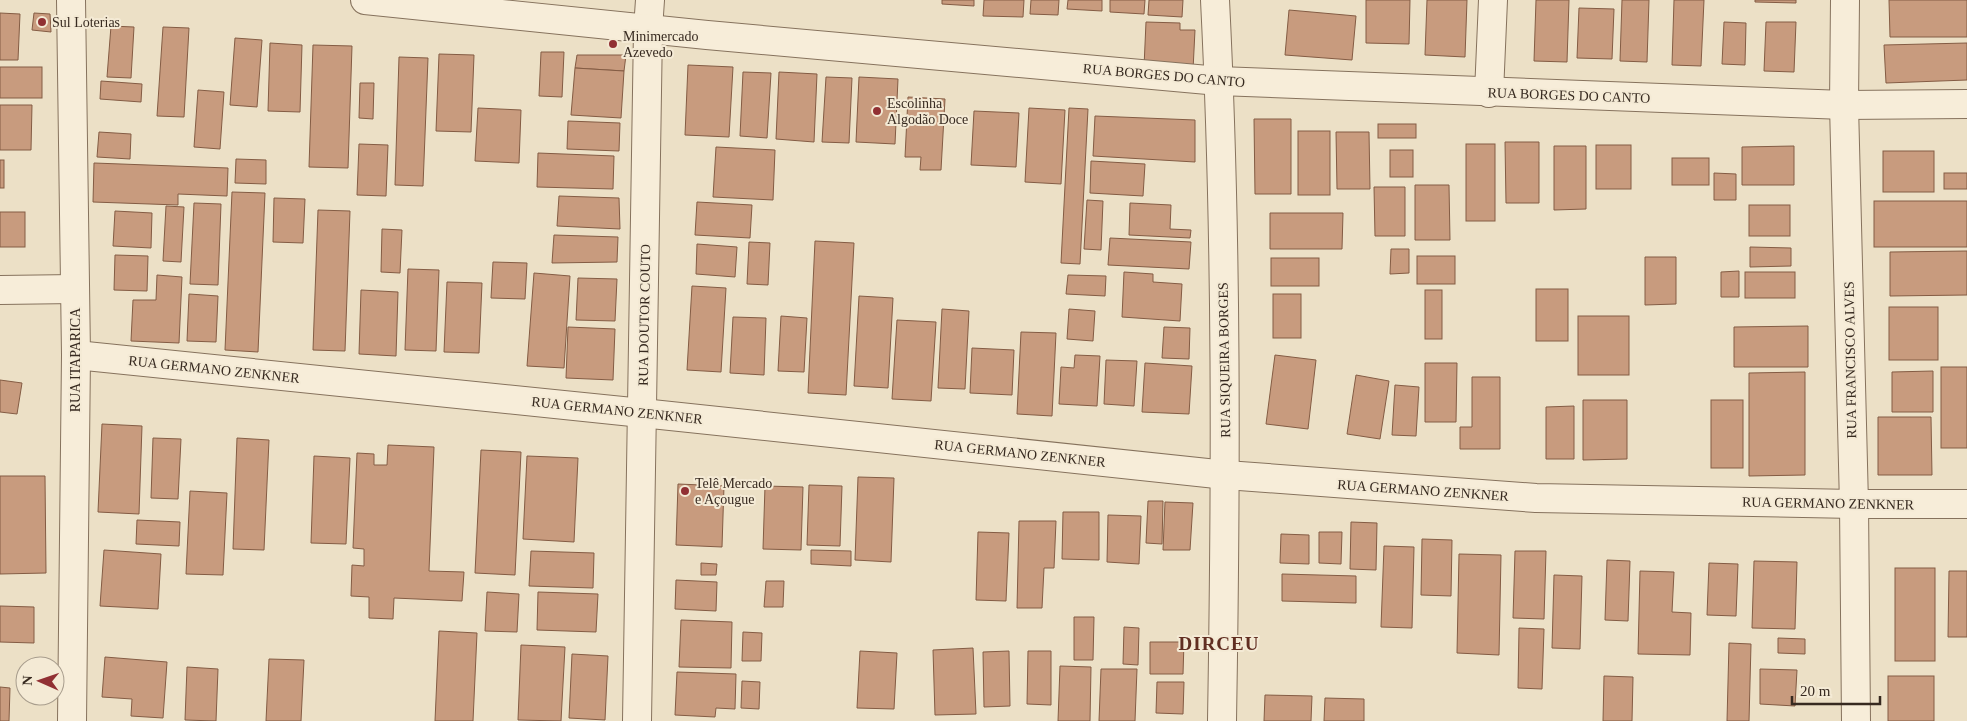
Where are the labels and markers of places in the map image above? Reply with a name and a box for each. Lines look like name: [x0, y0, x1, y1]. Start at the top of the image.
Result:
place label: Sul Loterias: [52, 15, 120, 30]
marker: Sul Loterias: [36, 16, 48, 28]
place label: Minimercado Azevedo: [623, 29, 698, 60]
marker: Minimercado Azevedo: [607, 38, 619, 50]
place label: Escolinha Algodão Doce: [887, 96, 968, 127]
marker: Escolinha Algodão Doce: [871, 105, 883, 117]
place label: Telê Mercado e Açougue: [695, 476, 772, 507]
marker: Telê Mercado e Açougue: [679, 485, 691, 497]

